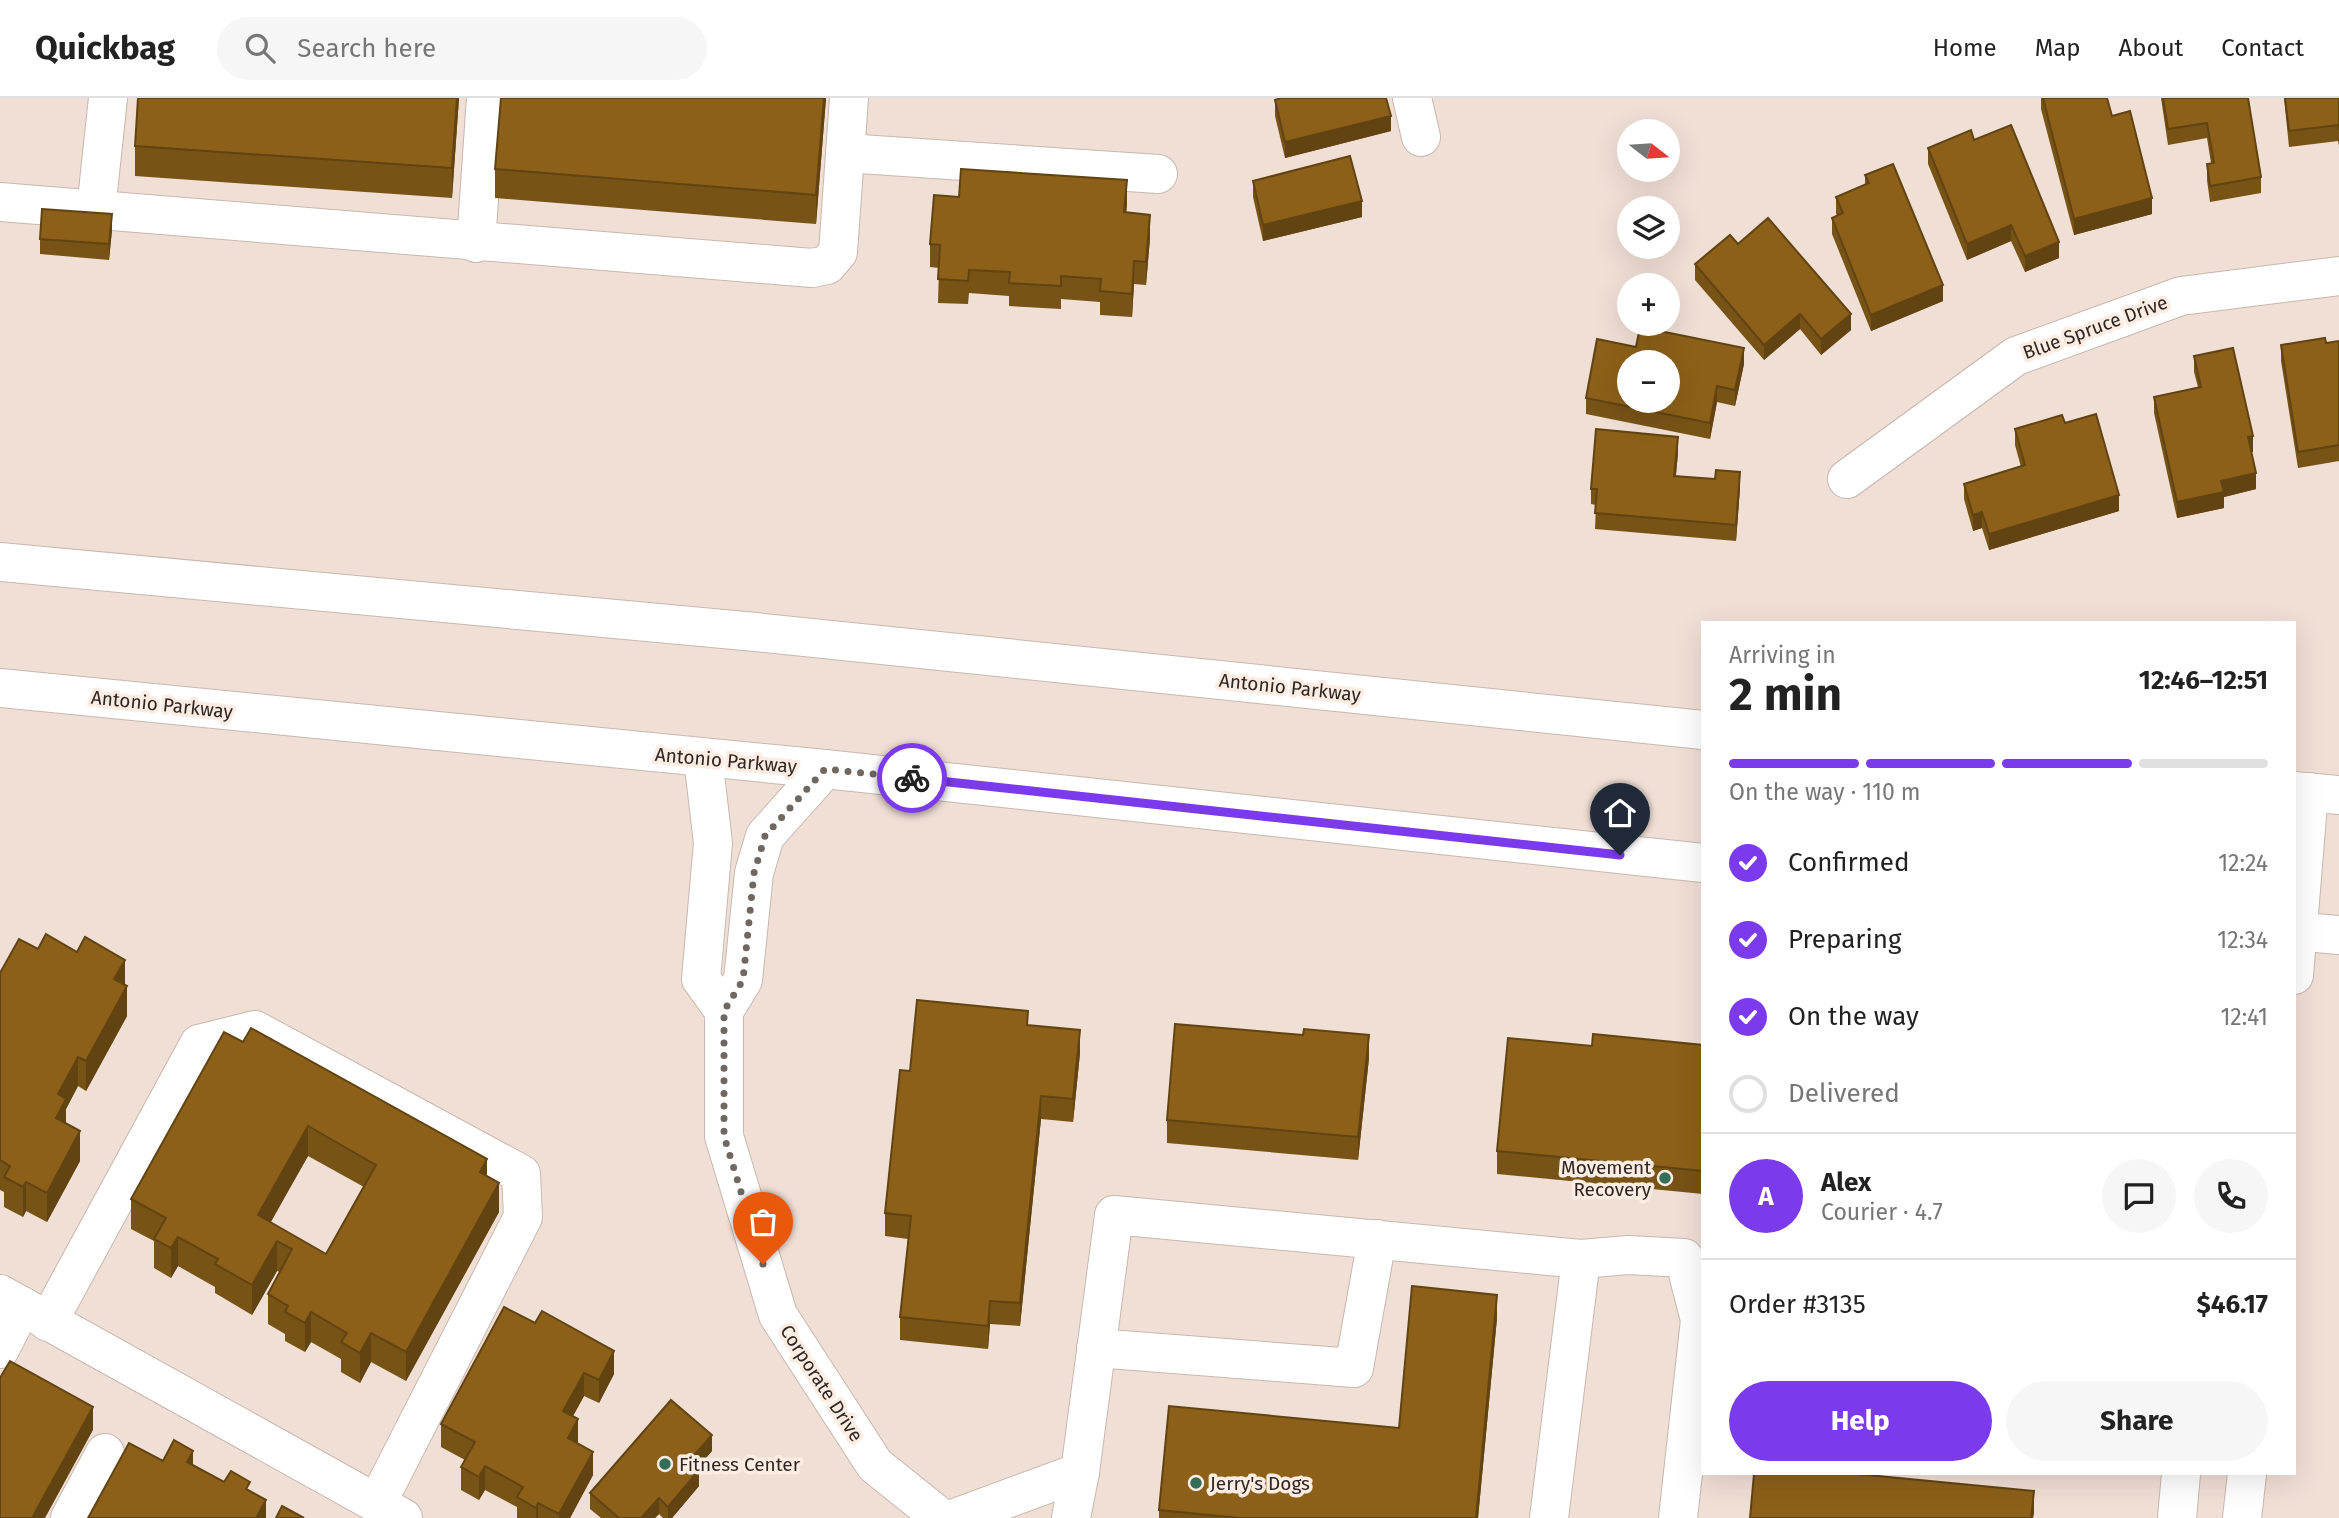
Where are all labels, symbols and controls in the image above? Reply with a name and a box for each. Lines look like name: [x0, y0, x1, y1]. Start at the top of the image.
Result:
search box: [217, 17, 707, 80]
text: Quickbag: [35, 28, 175, 68]
icon: search: [241, 29, 279, 67]
text: Search here: [297, 33, 436, 64]
text: Home: [1933, 34, 1997, 62]
text: Map: [2035, 34, 2081, 62]
text: About: [2119, 34, 2183, 62]
text: Contact: [2221, 34, 2304, 62]
north arrow: [1617, 119, 1680, 182]
map controls: [1617, 119, 1680, 413]
button: layers: [1617, 196, 1680, 259]
button: +: [1617, 273, 1680, 336]
street label: Blue Spruce Drive: [2020, 291, 2171, 364]
button: −: [1617, 350, 1680, 413]
text: Arriving in: [1729, 641, 1836, 669]
text: 12:46–12:51: [2139, 665, 2268, 696]
text: 2 min: [1729, 667, 1842, 722]
street label: Antonio Parkway: [1218, 669, 1363, 706]
street label: Antonio Parkway: [90, 686, 235, 723]
street label: Antonio Parkway: [654, 743, 799, 778]
courier: [877, 743, 947, 813]
icon: bike: [893, 759, 931, 797]
text: On the way · 110 m: [1729, 778, 1921, 806]
pin: [1590, 783, 1650, 855]
icon: home: [1601, 794, 1639, 832]
icon: check: [1729, 844, 1767, 882]
text: Confirmed: [1788, 847, 1909, 878]
text: 12:24: [2218, 849, 2268, 877]
icon: check: [1729, 921, 1767, 959]
text: Preparing: [1788, 924, 1901, 955]
text: 12:34: [2217, 926, 2268, 954]
icon: check: [1729, 998, 1767, 1036]
text: On the way: [1788, 1001, 1919, 1032]
text: 12:41: [2220, 1003, 2268, 1031]
text: Delivered: [1788, 1078, 1900, 1109]
place label: Movement Recovery: [1561, 1156, 1652, 1201]
button: chat: [2102, 1159, 2176, 1233]
button: phone: [2194, 1159, 2268, 1233]
text: Alex: [1821, 1167, 1871, 1198]
marker: Movement Recovery: [1657, 1170, 1673, 1186]
text: A: [1758, 1181, 1774, 1212]
pin: [733, 1192, 793, 1264]
text: Courier · 4.7: [1821, 1198, 1943, 1226]
icon: bag: [744, 1203, 782, 1241]
text: Order #3135: [1729, 1289, 1866, 1320]
text: $46.17: [2196, 1289, 2268, 1320]
street label: Corporate Drive: [775, 1321, 868, 1446]
button: Help: [1729, 1381, 1992, 1461]
button: Share: [2006, 1381, 2268, 1461]
place label: Fitness Center: [679, 1453, 801, 1476]
marker: Fitness Center: [657, 1456, 673, 1472]
place label: Jerry's Dogs: [1210, 1472, 1310, 1495]
marker: Jerry's Dogs: [1188, 1475, 1204, 1491]

